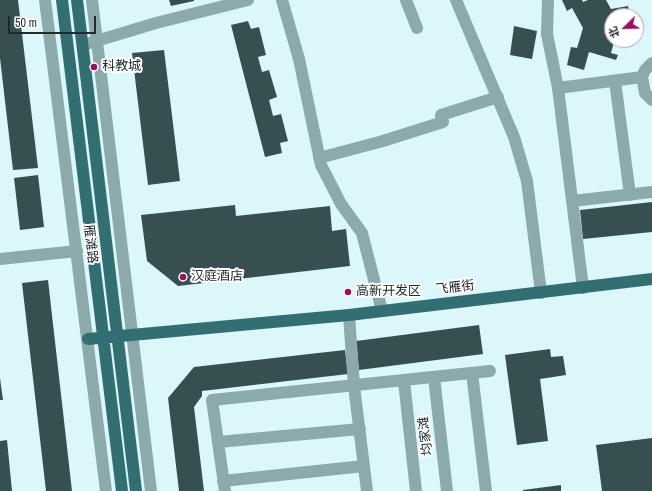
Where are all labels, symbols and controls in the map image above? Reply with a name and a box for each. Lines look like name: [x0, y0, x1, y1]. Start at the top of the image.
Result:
scale bar: [10, 8, 98, 34]
north arrow: [604, 8, 644, 48]
text: 50 m: [15, 15, 37, 31]
text: 北: [605, 25, 622, 40]
place label: 科教城: [102, 59, 141, 75]
marker: 科教城: [89, 62, 99, 72]
street label: 雁滩路: [80, 224, 100, 264]
place label: 汉庭酒店: [191, 269, 243, 285]
marker: 汉庭酒店: [178, 272, 188, 282]
street label: 飞雁街: [435, 278, 475, 298]
place label: 高新开发区: [356, 284, 421, 300]
marker: 高新开发区: [343, 287, 353, 297]
street label: 均家滩: [416, 416, 436, 456]

